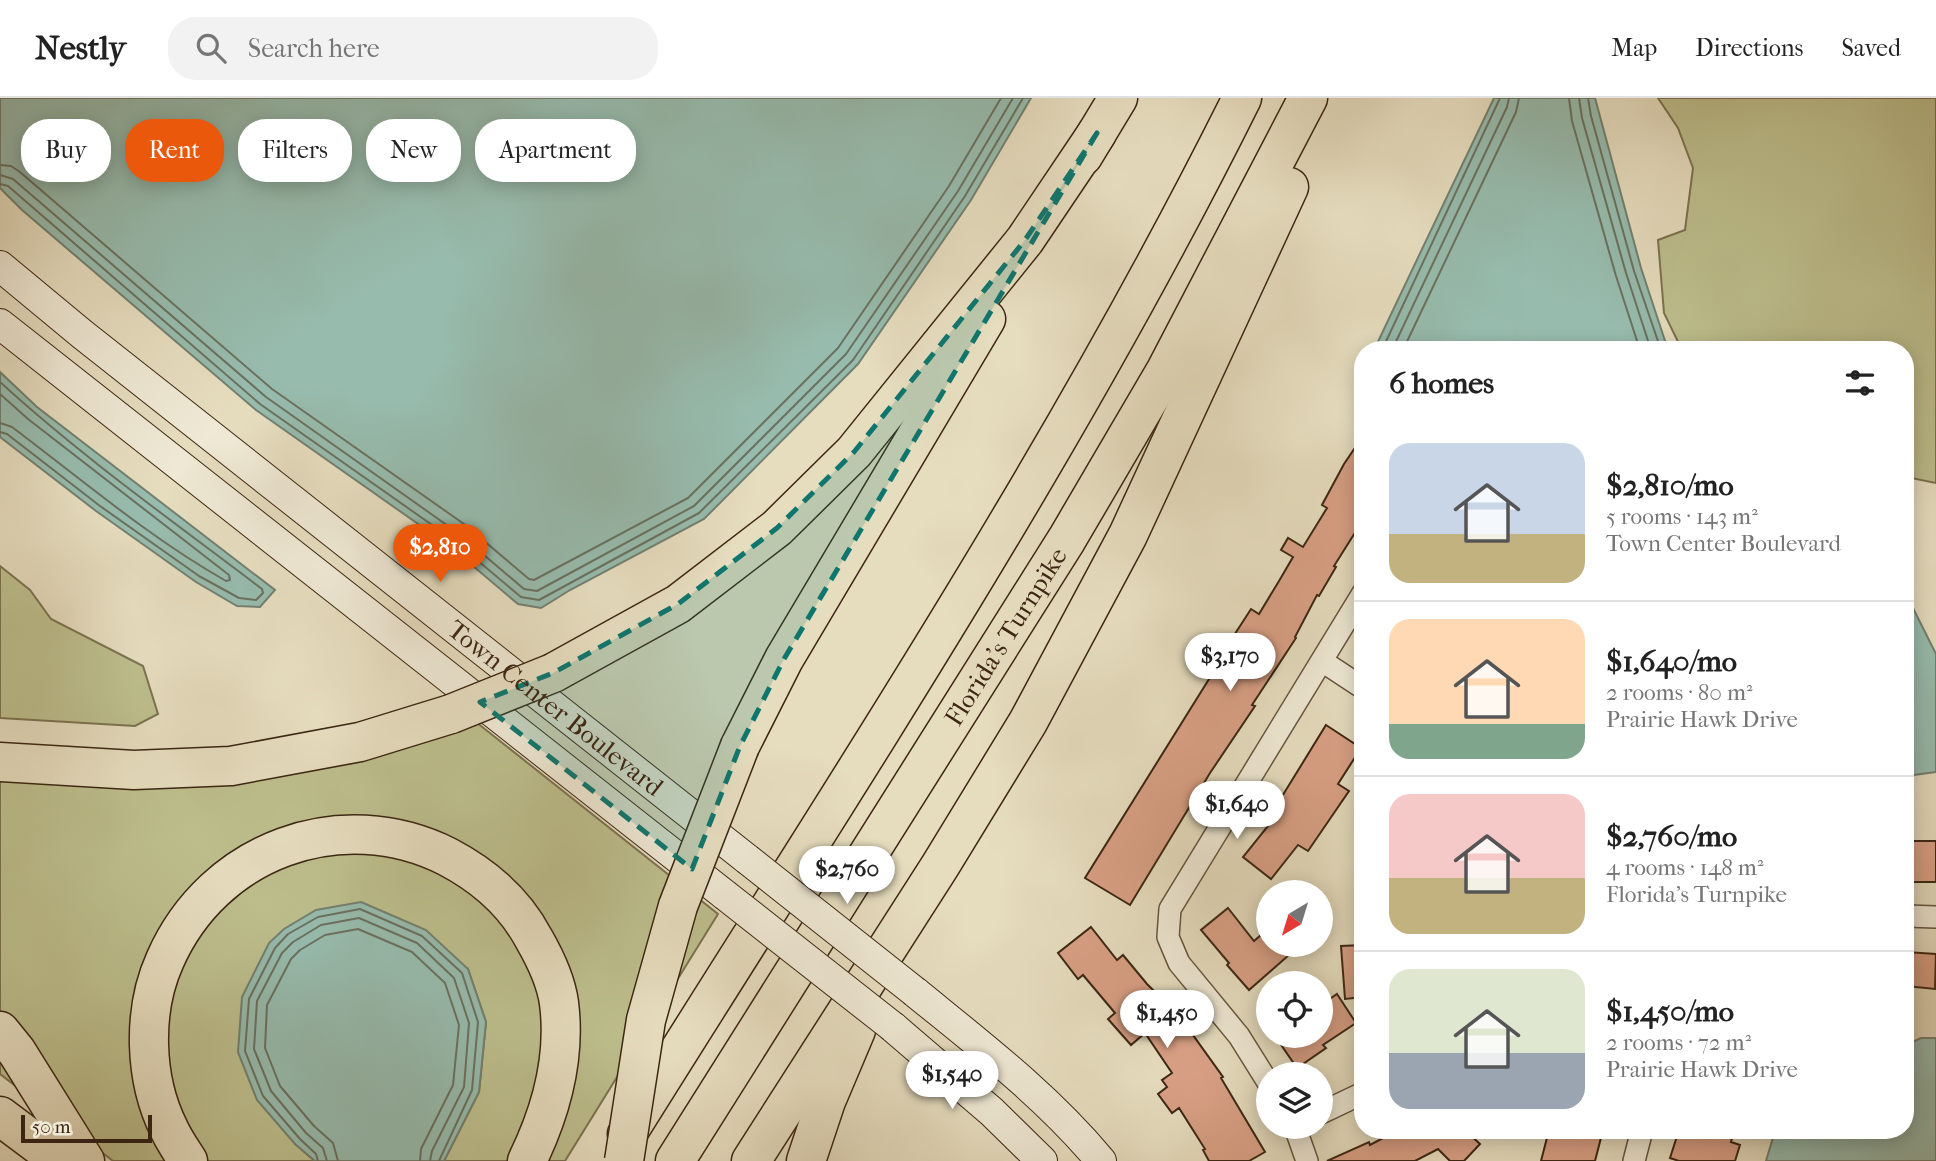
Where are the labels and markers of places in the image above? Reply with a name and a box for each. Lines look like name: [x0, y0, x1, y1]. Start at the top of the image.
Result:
pin: $2,810: [383, 524, 497, 584]
pin: $3,170: [1173, 634, 1287, 693]
pin: $1,640: [1180, 782, 1294, 841]
pin: $2,760: [790, 846, 904, 906]
pin: $1,450: [1110, 990, 1224, 1050]
pin: $1,540: [895, 1052, 1009, 1111]

